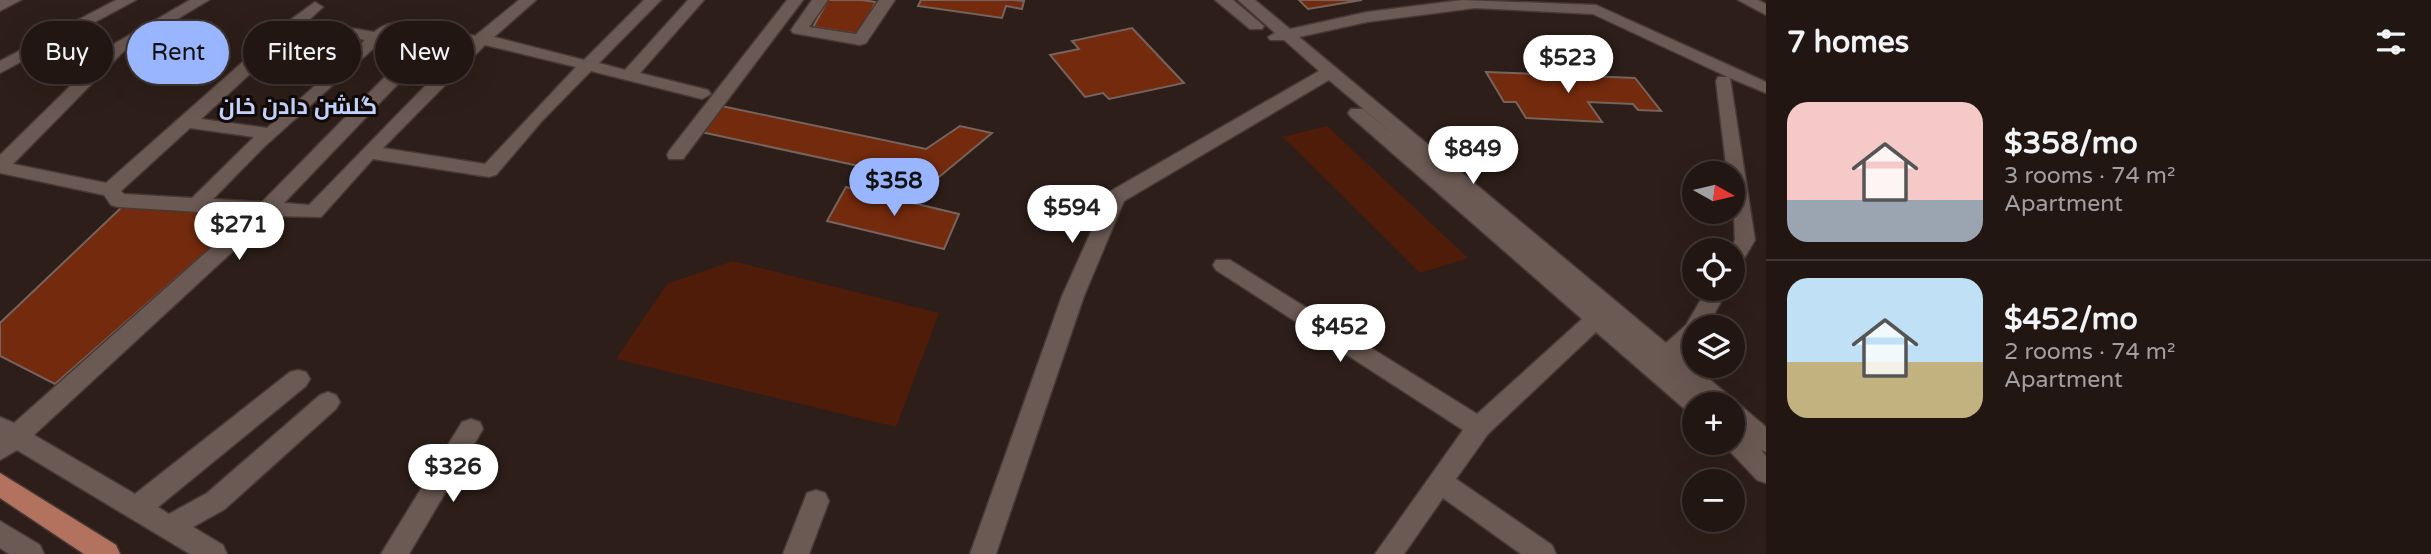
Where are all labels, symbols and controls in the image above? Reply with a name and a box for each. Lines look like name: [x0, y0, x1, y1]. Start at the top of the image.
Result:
chip: Buy: [21, 21, 113, 84]
chip: Rent: [127, 21, 229, 84]
chip: Filters: [243, 21, 361, 84]
chip: New: [375, 21, 474, 84]
icon: filters: [2372, 23, 2410, 61]
text: 7 homes: [1787, 24, 1909, 61]
pin: $523: [1527, 36, 1609, 95]
text: $523: [1539, 44, 1597, 72]
district label: گلشن دادن خان: [219, 93, 377, 121]
text: $358/mo: [2004, 125, 2138, 162]
pin: $849: [1432, 127, 1514, 186]
icon: home: [1843, 130, 1927, 214]
text: $849: [1444, 135, 1502, 163]
pin: $358: [853, 158, 935, 218]
north arrow: [1682, 161, 1745, 224]
map controls: [1682, 161, 1745, 532]
text: 3 rooms · 74 m²: [2004, 162, 2175, 190]
text: $358: [865, 167, 923, 195]
pin: $594: [1031, 186, 1113, 245]
text: Apartment: [2004, 190, 2123, 218]
text: $594: [1043, 194, 1101, 222]
pin: $271: [198, 202, 280, 262]
text: $271: [210, 211, 268, 239]
button: locate: [1682, 238, 1745, 301]
text: $452/mo: [2004, 301, 2138, 338]
pin: $452: [1299, 304, 1381, 364]
icon: home: [1843, 306, 1927, 390]
text: $452: [1311, 313, 1369, 341]
button: layers: [1682, 315, 1745, 378]
text: 2 rooms · 74 m²: [2004, 338, 2175, 366]
text: Apartment: [2004, 366, 2123, 394]
button: +: [1682, 392, 1745, 455]
pin: $326: [412, 444, 494, 504]
text: $326: [424, 453, 482, 481]
button: −: [1682, 469, 1745, 532]

